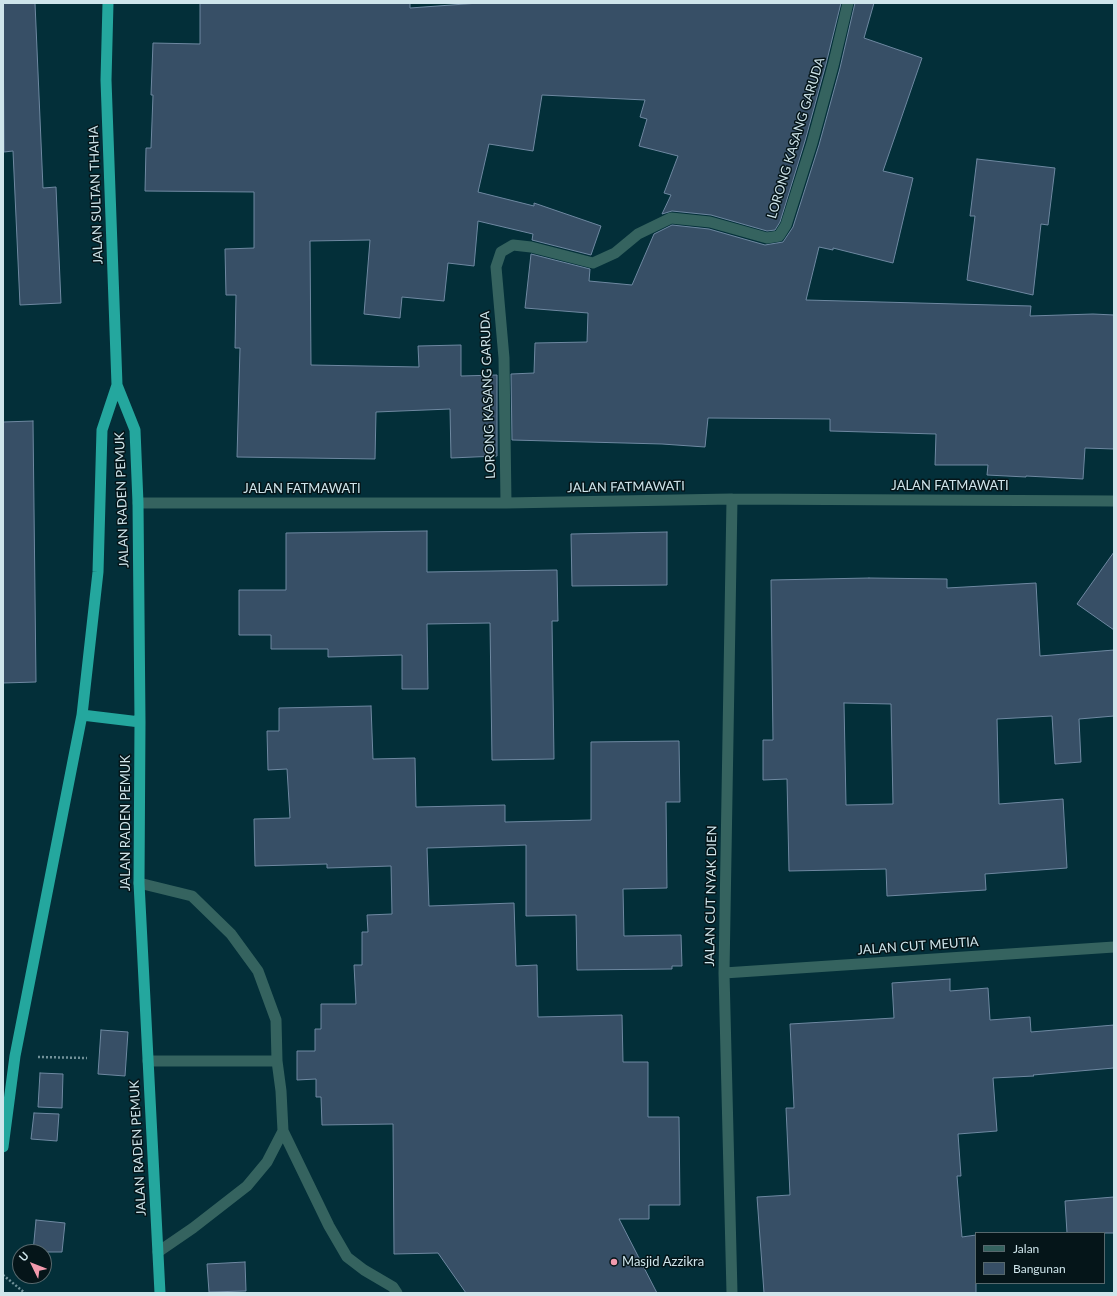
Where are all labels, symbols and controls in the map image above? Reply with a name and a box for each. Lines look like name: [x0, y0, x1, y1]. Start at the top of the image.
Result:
street label: LORONG KASANG GARUDA: [764, 55, 828, 221]
street label: JALAN SULTAN THAHA: [86, 125, 106, 265]
street label: LORONG KASANG GARUDA: [477, 311, 499, 479]
street label: JALAN RADEN PEMUK: [112, 432, 132, 568]
street label: JALAN FATMAWATI: [567, 478, 685, 496]
street label: JALAN FATMAWATI: [891, 478, 1009, 494]
street label: JALAN FATMAWATI: [243, 481, 361, 497]
street label: JALAN RADEN PEMUK: [118, 755, 134, 891]
street label: JALAN CUT NYAK DIEN: [702, 825, 720, 967]
street label: JALAN CUT MEUTIA: [857, 934, 979, 958]
street label: JALAN RADEN PEMUK: [127, 1080, 149, 1216]
legend: [975, 1232, 1105, 1284]
text: Jalan: [1013, 1241, 1039, 1256]
north arrow: [12, 1244, 52, 1284]
text: U: [16, 1249, 31, 1264]
place label: Masjid Azzikra: [622, 1254, 704, 1270]
marker: Masjid Azzikra: [609, 1257, 619, 1267]
text: Bangunan: [1013, 1261, 1066, 1276]

